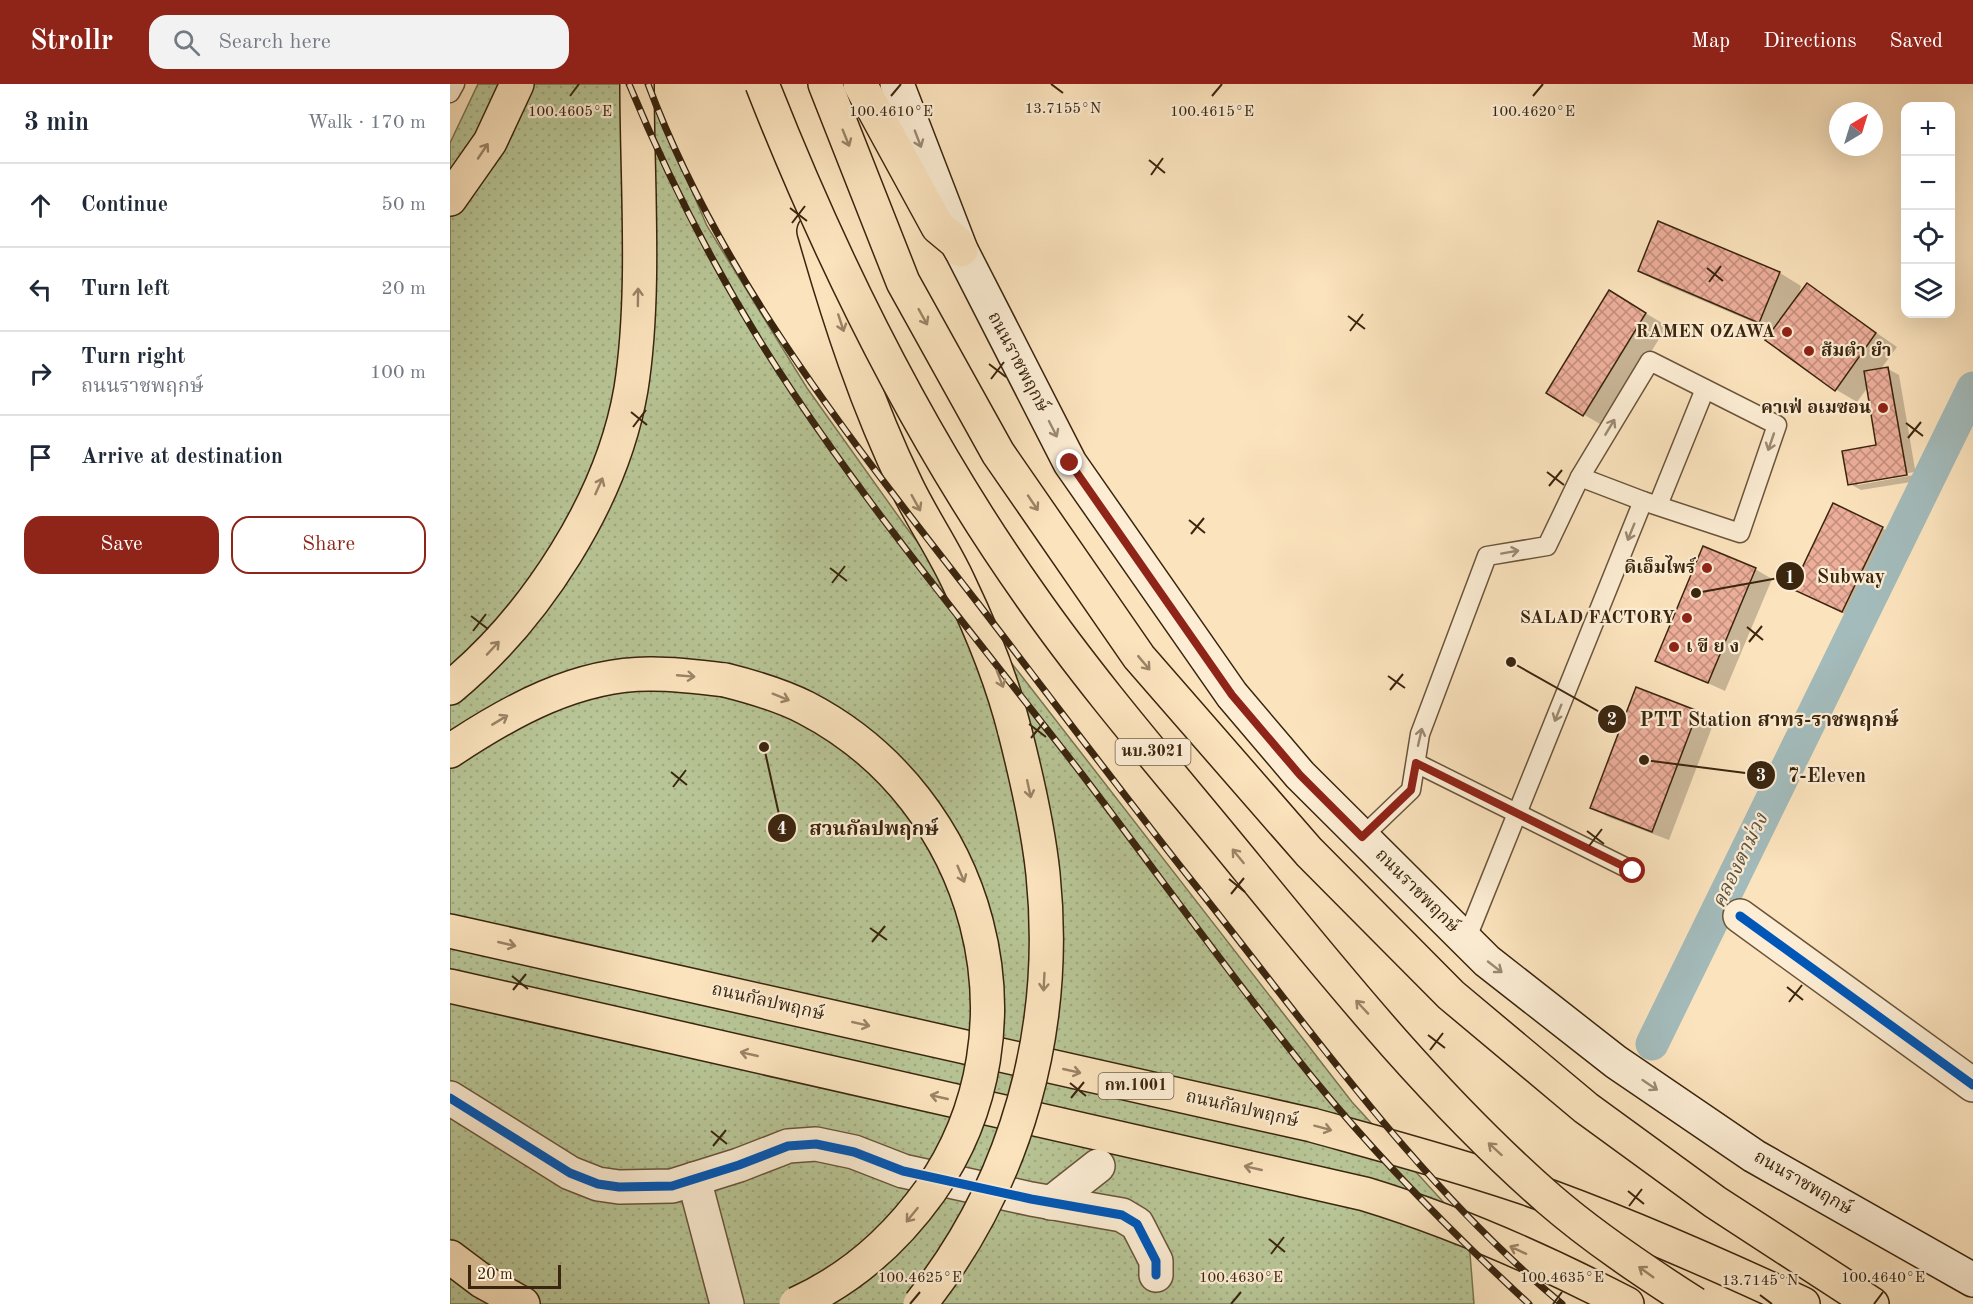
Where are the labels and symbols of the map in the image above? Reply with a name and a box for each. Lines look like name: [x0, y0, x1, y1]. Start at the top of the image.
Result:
text: 13.7155°N: [1025, 102, 1102, 117]
north arrow: [1829, 102, 1883, 156]
text: 100.4605°E: [528, 105, 612, 120]
text: 100.4610°E: [849, 105, 933, 120]
text: 100.4615°E: [1170, 105, 1254, 120]
text: 100.4620°E: [1491, 105, 1575, 120]
one-way arrow: [841, 129, 852, 147]
one-way arrow: [913, 129, 924, 147]
one-way arrow: [478, 143, 490, 160]
one-way arrow: [632, 287, 644, 307]
one-way arrow: [918, 308, 929, 326]
street label: ถนนราชพฤกษ์: [984, 308, 1055, 415]
one-way arrow: [837, 313, 848, 332]
place label: RAMEN OZAWA: [1635, 323, 1775, 341]
marker: RAMEN OZAWA: [1780, 325, 1794, 339]
place label: ส้มตำ ยำ: [1821, 341, 1891, 360]
marker: ส้มตำ ยำ: [1802, 344, 1816, 358]
place label: คาเฟ่ อเมซอน: [1761, 397, 1871, 417]
marker: คาเฟ่ อเมซอน: [1876, 401, 1890, 415]
one-way arrow: [1605, 419, 1617, 436]
one-way arrow: [1048, 420, 1059, 438]
one-way arrow: [1764, 432, 1775, 451]
route end: [1056, 449, 1082, 475]
one-way arrow: [594, 478, 606, 496]
one-way arrow: [910, 494, 922, 511]
one-way arrow: [1027, 494, 1039, 511]
one-way arrow: [1625, 522, 1636, 541]
one-way arrow: [1499, 546, 1519, 557]
place label: ดิเอ็มไพร์: [1624, 555, 1697, 577]
callout: Subway: [1775, 557, 1897, 595]
marker: ดิเอ็มไพร์: [1700, 561, 1714, 575]
text: Subway: [1817, 568, 1885, 588]
text: 1: [1785, 569, 1795, 587]
place label: SALAD FACTORY: [1520, 609, 1675, 627]
marker: SALAD FACTORY: [1680, 611, 1694, 625]
place label: เ ขี ย ง: [1686, 637, 1739, 656]
marker: เ ขี ย ง: [1667, 640, 1681, 654]
one-way arrow: [486, 641, 500, 656]
one-way arrow: [1137, 655, 1151, 670]
one-way arrow: [995, 669, 1006, 687]
one-way arrow: [675, 671, 695, 682]
one-way arrow: [771, 692, 790, 703]
callout: PTT Station สาทร-ราชพฤกษ์: [1597, 700, 1910, 738]
one-way arrow: [1552, 703, 1563, 721]
text: PTT Station สาทร-ราชพฤกษ์: [1639, 708, 1899, 731]
text: 2: [1607, 711, 1617, 729]
one-way arrow: [491, 714, 508, 726]
one-way arrow: [1415, 728, 1427, 747]
road number: นบ.3021: [1116, 739, 1190, 765]
callout: 7-Eleven: [1746, 756, 1878, 794]
text: 3: [1756, 767, 1766, 785]
text: 7-Eleven: [1788, 767, 1866, 787]
one-way arrow: [1023, 779, 1035, 798]
water label: คลองตาม่วง: [1707, 808, 1773, 911]
callout: สวนกัลปพฤกษ์: [767, 809, 951, 847]
text: สวนกัลปพฤกษ์: [809, 817, 939, 840]
text: 4: [777, 820, 787, 838]
street label: ถนนราชพฤกษ์: [1372, 843, 1465, 937]
one-way arrow: [1231, 849, 1245, 864]
route start: [1619, 857, 1645, 883]
one-way arrow: [956, 864, 967, 883]
one-way arrow: [497, 938, 516, 950]
one-way arrow: [1486, 960, 1502, 973]
one-way arrow: [1038, 972, 1049, 992]
street label: ถนนกัลปพฤกษ์: [710, 977, 827, 1024]
one-way arrow: [1355, 999, 1369, 1014]
one-way arrow: [851, 1018, 870, 1030]
one-way arrow: [740, 1048, 760, 1059]
one-way arrow: [1062, 1066, 1081, 1077]
road number: กท.1001: [1098, 1073, 1174, 1099]
one-way arrow: [1641, 1079, 1657, 1091]
street label: ถนนกัลปพฤกษ์: [1184, 1084, 1301, 1131]
one-way arrow: [930, 1091, 950, 1102]
one-way arrow: [1314, 1123, 1333, 1134]
one-way arrow: [1488, 1142, 1503, 1156]
street label: ถนนราชพฤกษ์: [1751, 1145, 1857, 1219]
one-way arrow: [1243, 1162, 1263, 1173]
one-way arrow: [905, 1207, 918, 1223]
one-way arrow: [1510, 1244, 1528, 1256]
scale bar: [468, 1262, 561, 1290]
one-way arrow: [1639, 1265, 1655, 1278]
text: 100.4625°E: [878, 1271, 962, 1286]
text: 100.4630°E: [1199, 1271, 1283, 1286]
text: 100.4635°E: [1520, 1271, 1604, 1286]
text: 100.4640°E: [1841, 1271, 1925, 1286]
text: 13.7145°N: [1722, 1274, 1799, 1289]

